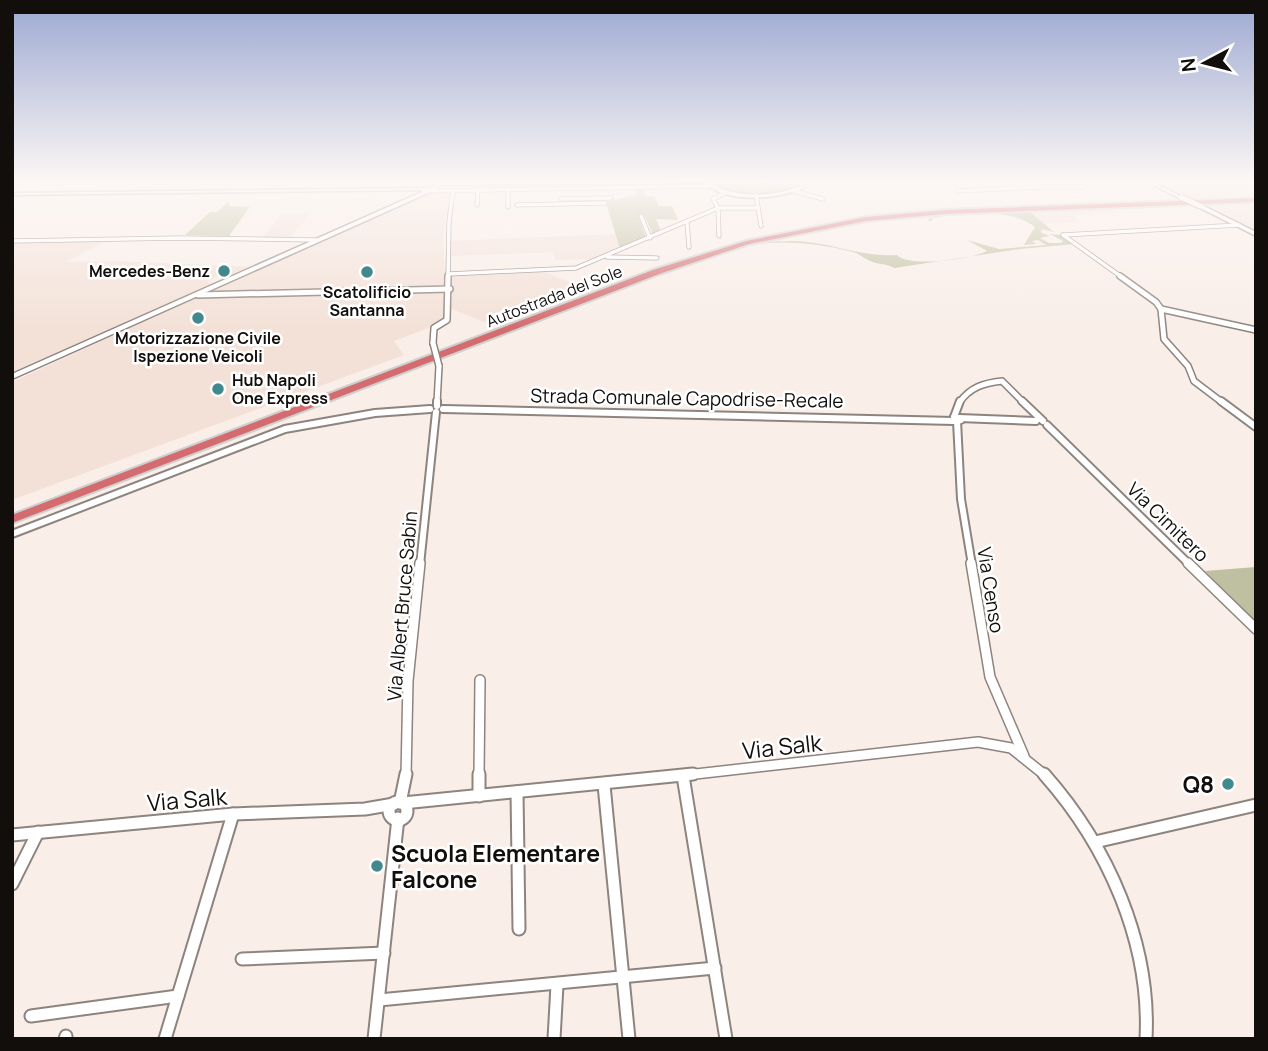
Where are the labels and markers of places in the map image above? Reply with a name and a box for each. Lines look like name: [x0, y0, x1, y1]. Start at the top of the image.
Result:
place label: Mercedes-Benz: [89, 260, 210, 282]
marker: Mercedes-Benz: [216, 263, 232, 279]
marker: Scatolificio Santanna: [359, 264, 375, 280]
place label: Scatolificio Santanna: [323, 281, 411, 321]
marker: Motorizzazione Civile Ispezione Veicoli: [190, 310, 206, 326]
place label: Motorizzazione Civile Ispezione Veicoli: [115, 327, 281, 367]
place label: Hub Napoli One Express: [232, 369, 328, 409]
marker: Hub Napoli One Express: [210, 381, 226, 397]
place label: Q8: [1183, 768, 1214, 800]
marker: Q8: [1220, 776, 1236, 792]
place label: Scuola Elementare Falcone: [391, 837, 600, 895]
marker: Scuola Elementare Falcone: [369, 858, 385, 874]

